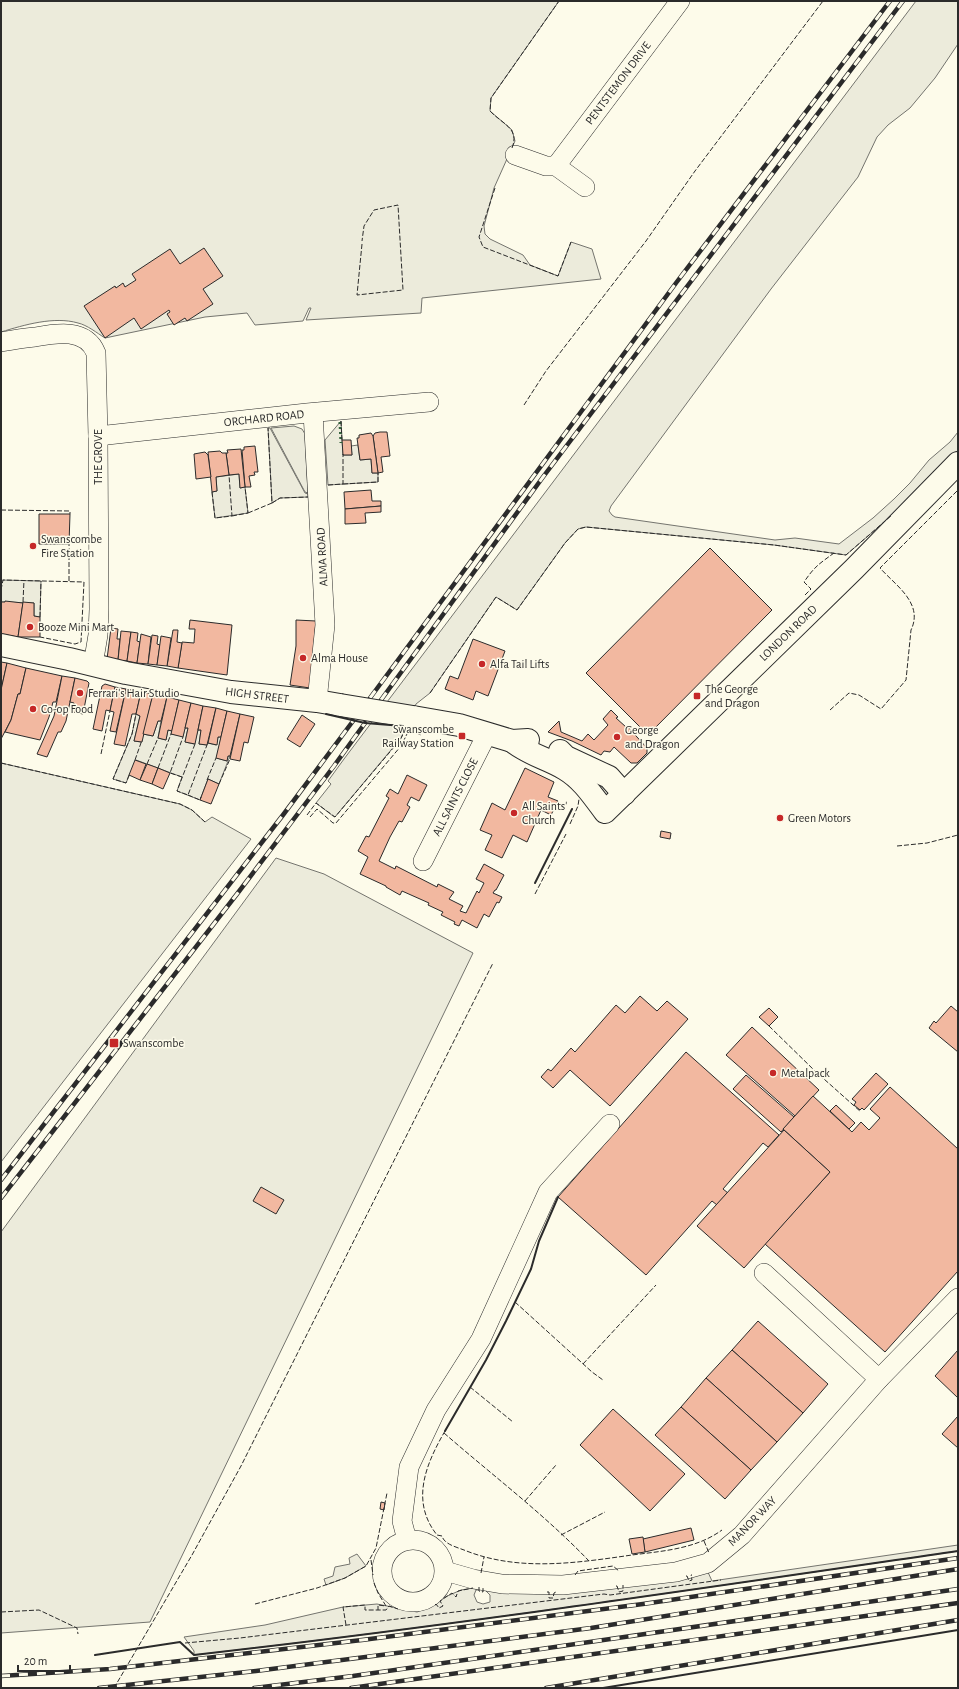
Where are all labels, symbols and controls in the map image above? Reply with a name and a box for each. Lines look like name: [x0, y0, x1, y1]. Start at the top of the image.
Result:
street label: PENTSTEMON DRIVE: [583, 39, 653, 127]
street label: ORCHARD ROAD: [223, 408, 305, 428]
street label: THE GROVE: [92, 429, 104, 485]
street label: ALMA ROAD: [314, 527, 330, 587]
place label: Swanscombe Fire Station: [41, 533, 102, 559]
marker: Swanscombe Fire Station: [28, 541, 38, 551]
street label: LONDON ROAD: [757, 603, 819, 663]
place label: Booze Mini Mart: [38, 621, 114, 633]
marker: Booze Mini Mart: [25, 622, 35, 632]
place label: Alma House: [311, 652, 368, 664]
marker: Alma House: [298, 653, 308, 663]
place label: Alfa Tail Lifts: [490, 658, 549, 670]
marker: Alfa Tail Lifts: [477, 659, 487, 669]
place label: The George and Dragon: [705, 683, 760, 709]
street label: HIGH STREET: [224, 685, 290, 705]
place label: Ferrari's Hair Studio: [88, 687, 180, 699]
marker: Ferrari's Hair Studio: [75, 688, 85, 698]
marker: The George and Dragon: [692, 691, 702, 701]
place label: Co-op Food: [41, 703, 93, 715]
marker: Co-op Food: [28, 704, 38, 714]
place label: Swanscombe Railway Station: [382, 723, 454, 750]
place label: George and Dragon: [625, 724, 680, 750]
marker: Swanscombe Railway Station: [457, 731, 467, 741]
marker: George and Dragon: [612, 732, 622, 742]
street label: ALL SAINTS CLOSE: [430, 756, 480, 838]
place label: All Saints' Church: [522, 800, 567, 826]
marker: All Saints' Church: [509, 808, 519, 818]
place label: Green Motors: [788, 812, 851, 824]
marker: Green Motors: [775, 813, 785, 823]
marker: Swanscombe: [108, 1037, 120, 1049]
place label: Swanscombe: [123, 1037, 184, 1049]
place label: Metalpack: [781, 1067, 830, 1079]
marker: Metalpack: [768, 1068, 778, 1078]
street label: MANOR WAY: [726, 1493, 779, 1548]
scale bar: [18, 1647, 70, 1673]
text: 20 m: [24, 1655, 47, 1667]

